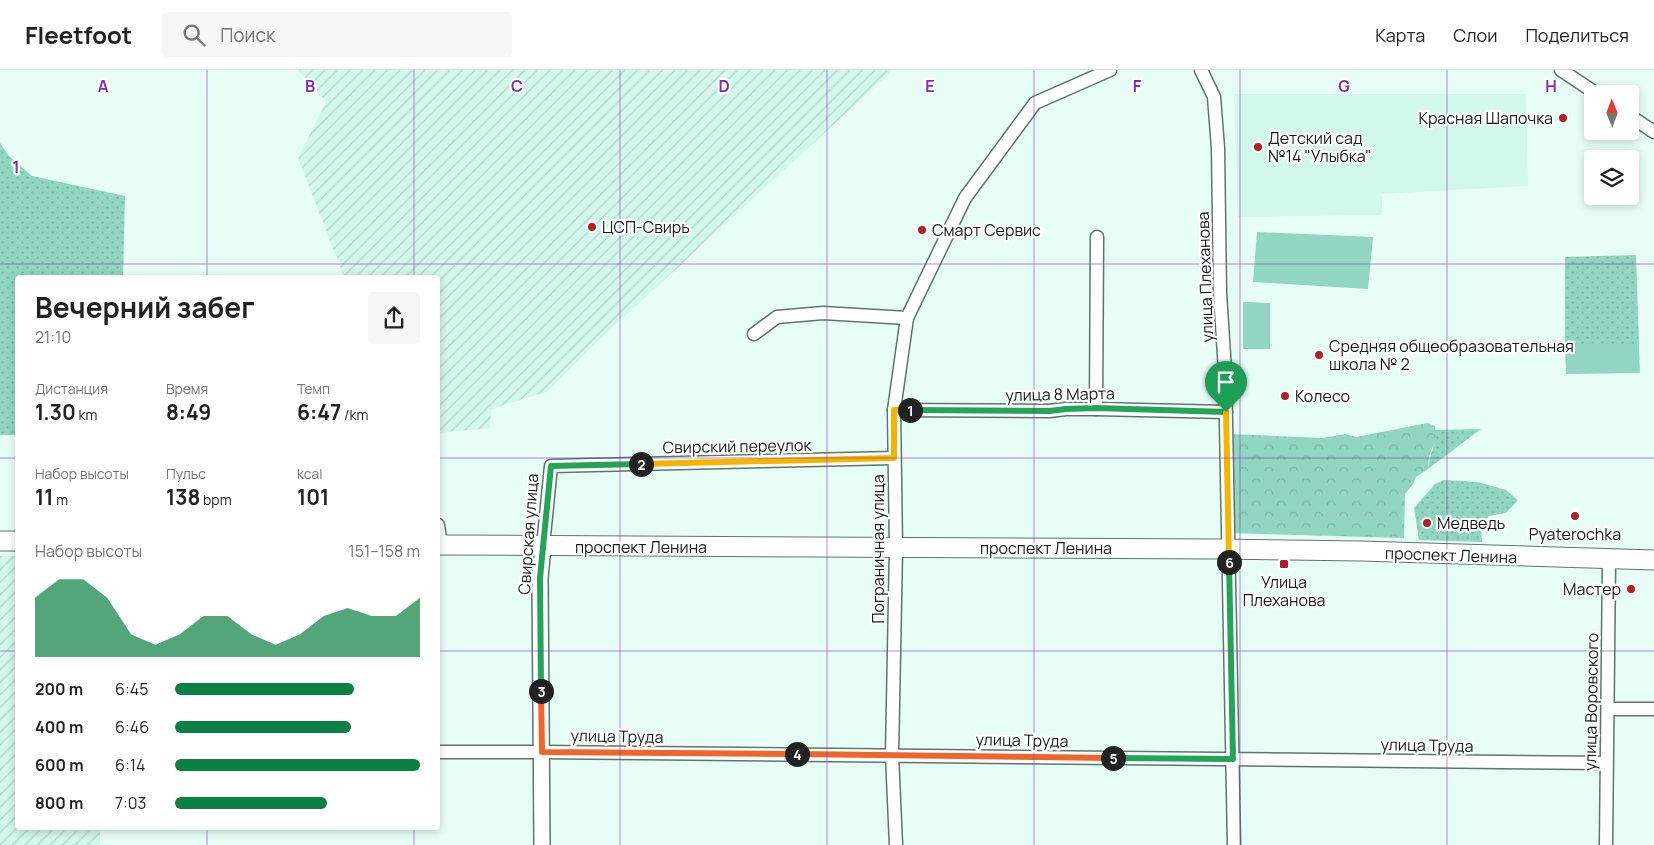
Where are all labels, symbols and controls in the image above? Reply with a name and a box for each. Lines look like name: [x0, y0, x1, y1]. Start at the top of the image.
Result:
search box: [162, 12, 512, 57]
text: Fleetfoot: [25, 18, 132, 51]
icon: search: [180, 21, 208, 49]
text: Поиск: [220, 22, 275, 48]
text: Карта: [1375, 23, 1425, 47]
text: Слои: [1453, 23, 1497, 47]
text: Поделиться: [1525, 23, 1629, 47]
text: A: [98, 75, 109, 97]
text: B: [305, 75, 315, 97]
text: C: [511, 75, 523, 97]
text: D: [718, 75, 730, 97]
text: E: [925, 75, 935, 97]
text: F: [1133, 75, 1142, 97]
text: G: [1338, 75, 1350, 97]
text: H: [1545, 75, 1557, 97]
north arrow: [1584, 85, 1639, 140]
map controls: [1584, 85, 1639, 205]
place label: Красная Шапочка: [1418, 107, 1553, 129]
marker: Красная Шапочка: [1557, 112, 1569, 124]
place label: Детский сад №14 "Улыбка": [1268, 127, 1372, 167]
marker: Детский сад №14 "Улыбка": [1252, 141, 1264, 153]
button: layers: [1584, 150, 1639, 205]
text: 1: [12, 156, 20, 178]
street label: улица Плеханова: [1192, 211, 1218, 343]
place label: ЦСП-Свирь: [602, 216, 690, 238]
place label: Смарт Сервис: [932, 219, 1041, 241]
marker: ЦСП-Свирь: [586, 221, 598, 233]
marker: Смарт Сервис: [916, 224, 928, 236]
text: Вечерний забег: [35, 288, 255, 326]
button: share: [368, 292, 420, 344]
text: 21:10: [35, 326, 71, 348]
place label: Средняя общеобразовательная школа № 2: [1329, 335, 1574, 375]
marker: Средняя общеобразовательная школа № 2: [1313, 349, 1325, 361]
pin: [1205, 361, 1247, 412]
icon: arrive: [1212, 368, 1240, 396]
text: Дистанция: [35, 379, 108, 398]
text: Время: [166, 379, 208, 398]
text: Темп: [297, 379, 330, 398]
street label: улица 8 Марта: [1005, 382, 1115, 406]
place label: Колесо: [1295, 385, 1350, 407]
marker: Колесо: [1279, 390, 1291, 402]
text: 1.30: [35, 398, 76, 426]
text: 8:49: [166, 398, 211, 426]
text: 6:47: [297, 398, 341, 426]
pin: 1: [898, 398, 922, 422]
text: 1: [907, 401, 914, 420]
text: km: [76, 405, 97, 424]
text: /km: [341, 405, 368, 424]
street label: Свирский переулок: [662, 434, 813, 458]
pin: 2: [628, 452, 654, 476]
text: 2: [637, 455, 646, 474]
text: Набор высоты: [35, 464, 129, 483]
text: Пульс: [166, 464, 206, 483]
text: kcal: [297, 464, 323, 483]
street label: Свирская улица: [513, 473, 543, 595]
street label: Пограничная улица: [867, 474, 889, 624]
text: 11: [35, 483, 53, 511]
text: 138: [166, 483, 200, 511]
text: 101: [297, 483, 329, 511]
text: m: [53, 490, 68, 509]
text: bpm: [200, 490, 232, 509]
marker: Pyaterochka: [1569, 510, 1581, 522]
place label: Медведь: [1437, 512, 1505, 534]
marker: Медведь: [1421, 517, 1433, 529]
place label: Pyaterochka: [1529, 523, 1621, 545]
street label: проспект Ленина: [575, 536, 707, 558]
street label: проспект Ленина: [980, 537, 1112, 559]
text: Набор высоты: [35, 540, 142, 562]
text: 151–158 m: [348, 540, 420, 562]
street label: проспект Ленина: [1385, 542, 1517, 568]
pin: 6: [1216, 550, 1242, 574]
text: 6: [1225, 553, 1234, 572]
marker: Улица Плеханова: [1278, 558, 1290, 570]
place label: Улица Плеханова: [1243, 571, 1325, 611]
place label: Мастер: [1563, 578, 1621, 600]
marker: Мастер: [1625, 583, 1637, 595]
street label: улица Воровского: [1579, 633, 1603, 771]
text: 200 m: [35, 678, 83, 700]
text: 6:45: [115, 678, 148, 700]
pin: 3: [528, 678, 554, 704]
text: 3: [537, 682, 546, 701]
text: 400 m: [35, 716, 83, 738]
text: 6:46: [115, 716, 149, 738]
street label: улица Труда: [570, 724, 664, 748]
street label: улица Труда: [975, 728, 1069, 752]
street label: улица Труда: [1380, 733, 1474, 757]
pin: 4: [784, 742, 810, 766]
text: 4: [793, 745, 802, 764]
pin: 5: [1100, 746, 1126, 770]
text: 5: [1109, 749, 1118, 768]
text: 600 m: [35, 754, 84, 776]
text: 6:14: [115, 754, 145, 776]
text: 800 m: [35, 792, 83, 814]
text: 7:03: [115, 792, 146, 814]

